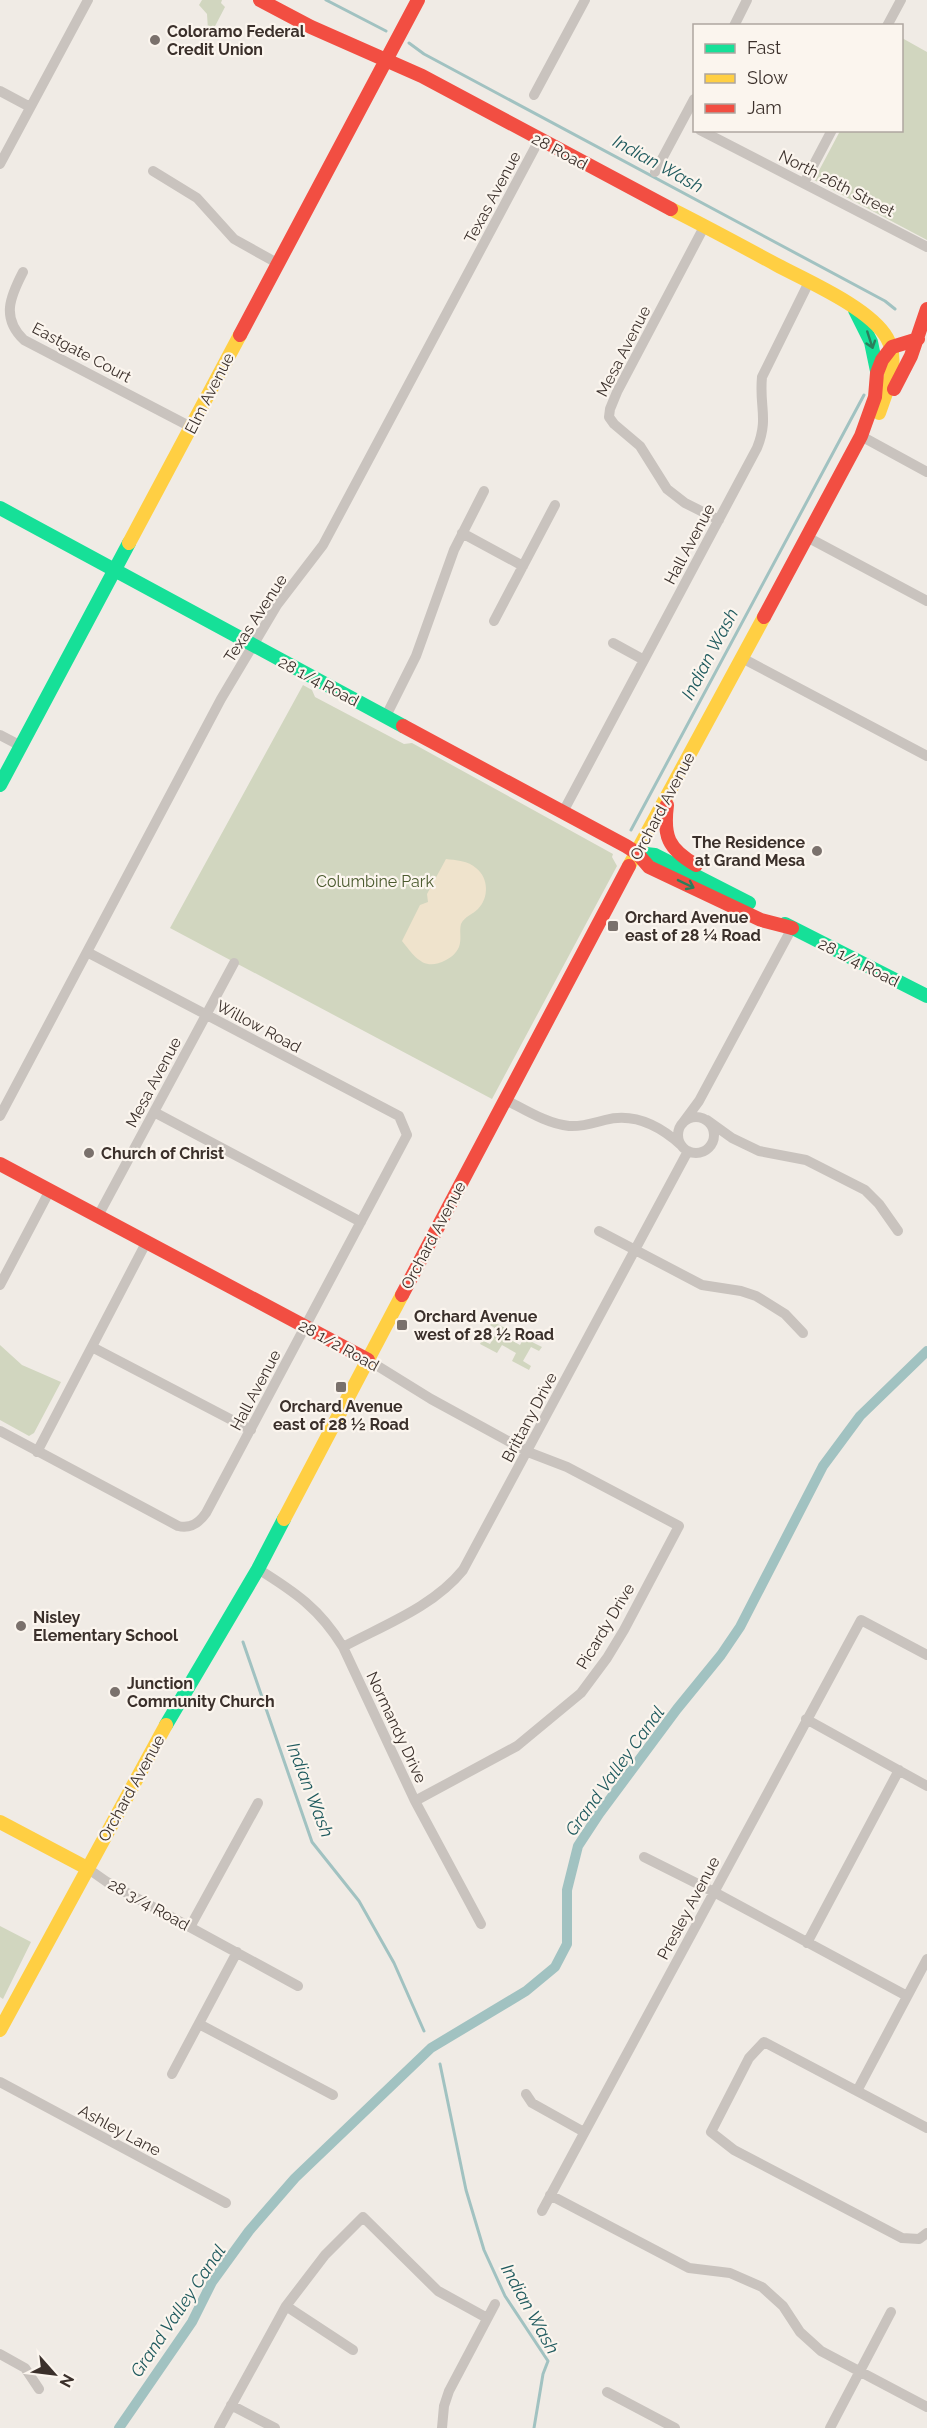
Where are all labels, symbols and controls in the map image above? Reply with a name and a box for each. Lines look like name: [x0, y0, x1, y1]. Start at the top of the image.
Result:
place label: Coloramo Federal Credit Union: [167, 22, 306, 59]
legend: [693, 24, 903, 132]
marker: Coloramo Federal Credit Union: [148, 33, 162, 47]
text: Fast: [747, 37, 781, 58]
text: Slow: [747, 67, 788, 88]
text: Jam: [747, 97, 782, 118]
street label: 28 Road: [529, 129, 591, 174]
water label: Indian Wash: [609, 130, 707, 197]
street label: North 26th Street: [776, 146, 898, 221]
street label: Texas Avenue: [460, 148, 525, 246]
street label: Mesa Avenue: [592, 303, 654, 400]
street label: Eastgate Court: [29, 318, 135, 387]
one-way arrow: [865, 330, 876, 349]
street label: Elm Avenue: [181, 349, 238, 437]
street label: Hall Avenue: [660, 501, 719, 588]
street label: Texas Avenue: [220, 571, 291, 666]
water label: Indian Wash: [677, 605, 742, 703]
street label: 28 1/4 Road: [275, 652, 362, 711]
street label: Orchard Avenue: [626, 749, 699, 863]
place label: The Residence at Grand Mesa: [692, 833, 805, 870]
marker: The Residence at Grand Mesa: [810, 844, 824, 858]
park label: Columbine Park: [316, 872, 434, 891]
one-way arrow: [676, 879, 694, 891]
place label: Orchard Avenue east of 28 ¼ Road: [625, 908, 761, 945]
marker: Orchard Avenue east of 28 ¼ Road: [606, 919, 620, 933]
street label: 28 1/4 Road: [815, 934, 902, 991]
street label: Willow Road: [213, 996, 304, 1057]
street label: Mesa Avenue: [122, 1034, 185, 1131]
place label: Church of Christ: [101, 1144, 224, 1163]
marker: Church of Christ: [82, 1146, 96, 1160]
street label: Orchard Avenue: [397, 1178, 470, 1292]
place label: Orchard Avenue west of 28 ½ Road: [414, 1307, 554, 1344]
street label: 28 1/2 Road: [295, 1316, 382, 1375]
marker: Orchard Avenue west of 28 ½ Road: [395, 1318, 409, 1332]
street label: Hall Avenue: [226, 1347, 285, 1434]
street label: Brittany Drive: [498, 1369, 561, 1465]
marker: Orchard Avenue east of 28 ½ Road: [334, 1380, 348, 1394]
place label: Orchard Avenue east of 28 ½ Road: [273, 1397, 409, 1434]
street label: Picardy Drive: [572, 1580, 638, 1673]
place label: Nisley Elementary School: [33, 1608, 179, 1645]
marker: Nisley Elementary School: [14, 1619, 28, 1633]
street label: Normandy Drive: [362, 1669, 431, 1786]
place label: Junction Community Church: [127, 1674, 275, 1711]
marker: Junction Community Church: [108, 1685, 122, 1699]
water label: Grand Valley Canal: [561, 1702, 669, 1840]
street label: Orchard Avenue: [94, 1731, 169, 1845]
water label: Indian Wash: [283, 1739, 338, 1840]
street label: Presley Avenue: [653, 1853, 724, 1963]
street label: 28 3/4 Road: [105, 1874, 193, 1935]
street label: Ashley Lane: [75, 2101, 164, 2160]
water label: Grand Valley Canal: [126, 2240, 230, 2381]
water label: Indian Wash: [497, 2260, 564, 2358]
north arrow: [24, 2344, 84, 2404]
text: N: [56, 2371, 78, 2391]

